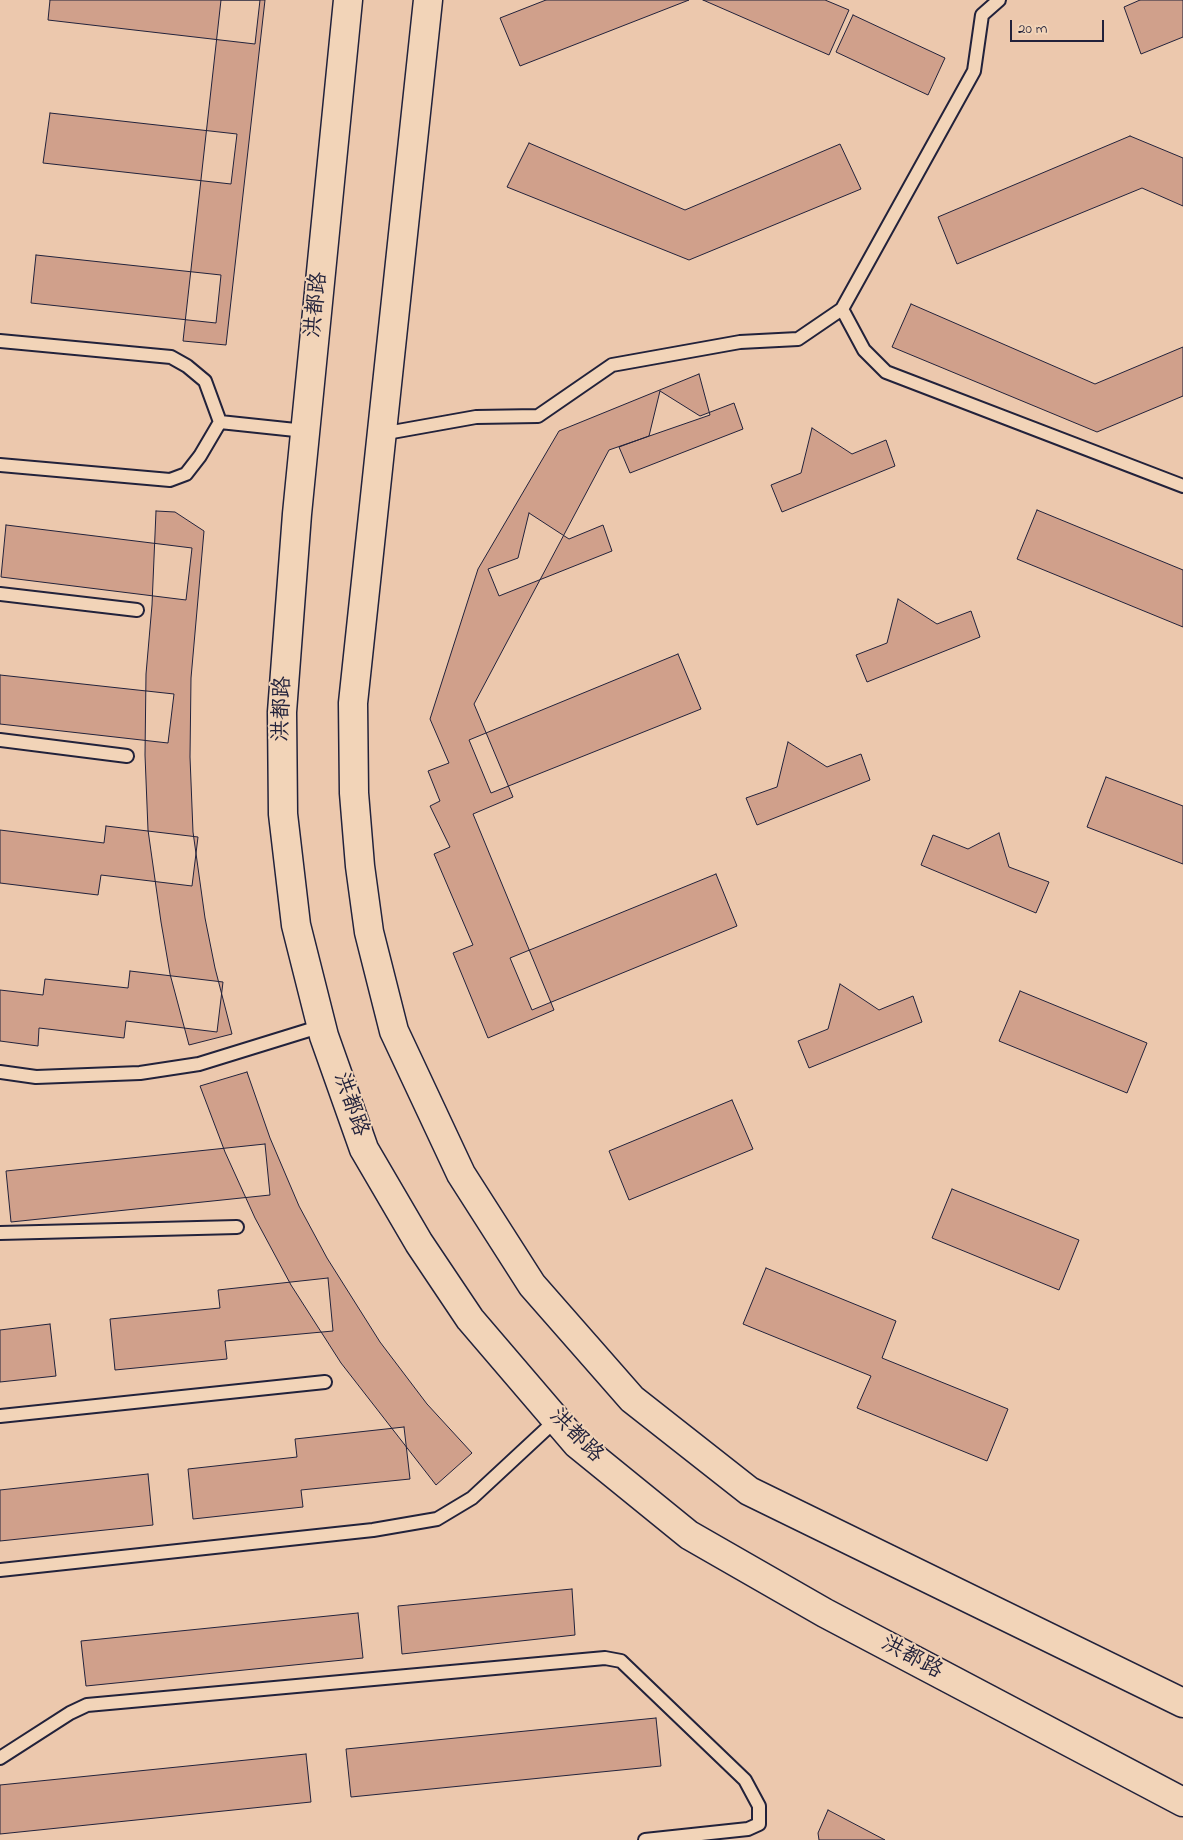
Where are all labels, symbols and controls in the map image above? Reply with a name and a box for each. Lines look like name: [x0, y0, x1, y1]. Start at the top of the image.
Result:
scale bar: [1013, 10, 1107, 42]
text: 20 m: [1018, 18, 1047, 40]
street label: 洪都路: [301, 271, 335, 339]
street label: 洪都路: [270, 676, 298, 742]
street label: 洪都路: [326, 1070, 372, 1140]
street label: 洪都路: [542, 1404, 608, 1470]
street label: 洪都路: [876, 1632, 946, 1686]

